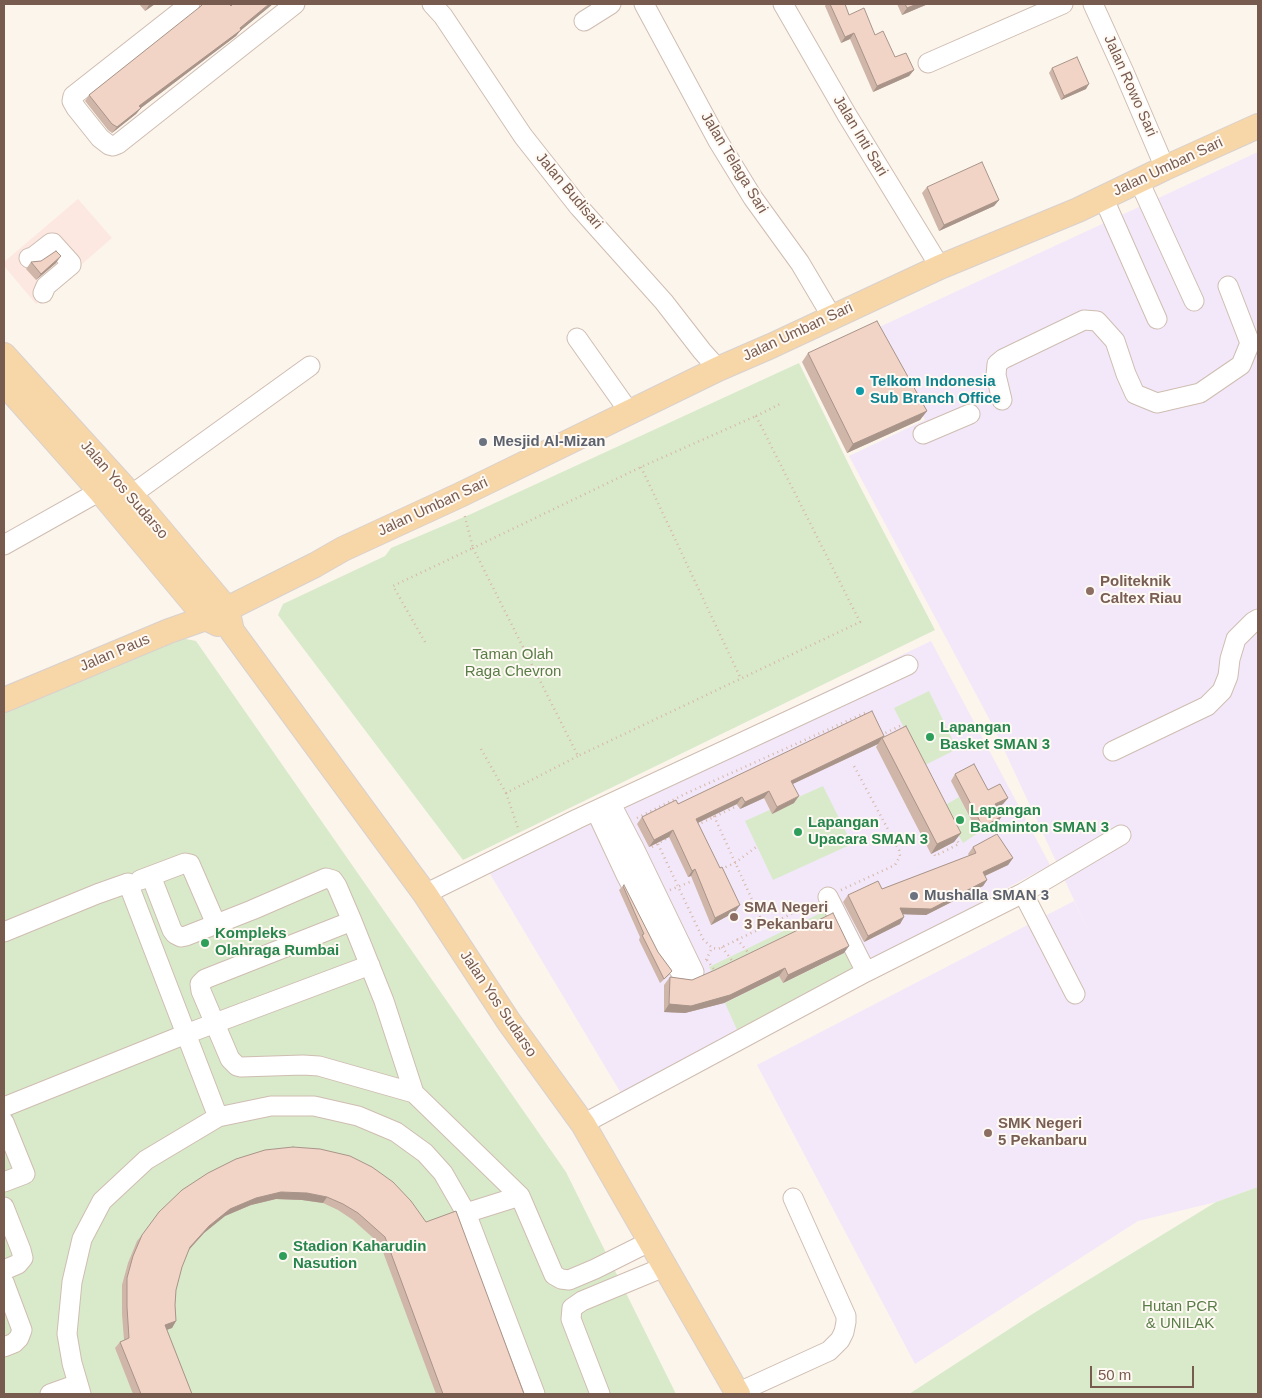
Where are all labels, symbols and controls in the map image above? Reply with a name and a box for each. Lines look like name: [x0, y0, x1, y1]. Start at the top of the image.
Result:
street label: Jalan Rowo Sari: [1100, 32, 1160, 140]
street label: Jalan Inti Sari: [829, 92, 891, 180]
street label: Jalan Telaga Sari: [697, 109, 771, 217]
street label: Jalan Umban Sari: [1110, 134, 1226, 200]
street label: Jalan Budisari: [532, 149, 606, 233]
street label: Jalan Umban Sari: [740, 299, 856, 365]
place label: Telkom Indonesia Sub Branch Office: [870, 373, 1001, 408]
marker: Telkom Indonesia Sub Branch Office: [854, 385, 866, 397]
place label: Mesjid Al-Mizan: [493, 433, 606, 451]
marker: Mesjid Al-Mizan: [477, 436, 489, 448]
street label: Jalan Yos Sudarso: [76, 437, 172, 543]
street label: Jalan Umban Sari: [375, 474, 491, 540]
place label: Politeknik Caltex Riau: [1100, 573, 1182, 608]
marker: Politeknik Caltex Riau: [1084, 585, 1096, 597]
street label: Jalan Paus: [77, 630, 153, 676]
park label: Taman Olah Raga Chevron: [465, 646, 561, 681]
place label: Lapangan Basket SMAN 3: [940, 719, 1050, 754]
marker: Lapangan Basket SMAN 3: [924, 731, 936, 743]
place label: Lapangan Badminton SMAN 3: [970, 802, 1109, 837]
place label: Lapangan Upacara SMAN 3: [808, 814, 928, 849]
marker: Lapangan Badminton SMAN 3: [954, 814, 966, 826]
marker: Lapangan Upacara SMAN 3: [792, 826, 804, 838]
place label: Mushalla SMAN 3: [924, 887, 1049, 905]
marker: Mushalla SMAN 3: [908, 890, 920, 902]
place label: SMA Negeri 3 Pekanbaru: [744, 899, 833, 934]
marker: SMA Negeri 3 Pekanbaru: [728, 911, 740, 923]
place label: Kompleks Olahraga Rumbai: [215, 925, 339, 960]
marker: Kompleks Olahraga Rumbai: [199, 937, 211, 949]
street label: Jalan Yos Sudarso: [456, 947, 540, 1061]
place label: SMK Negeri 5 Pekanbaru: [998, 1115, 1087, 1150]
marker: SMK Negeri 5 Pekanbaru: [982, 1127, 994, 1139]
place label: Stadion Kaharudin Nasution: [293, 1238, 426, 1273]
marker: Stadion Kaharudin Nasution: [277, 1250, 289, 1262]
park label: Hutan PCR & UNILAK: [1142, 1298, 1218, 1333]
scale bar: [1092, 1356, 1196, 1388]
text: 50 m: [1098, 1366, 1131, 1383]

